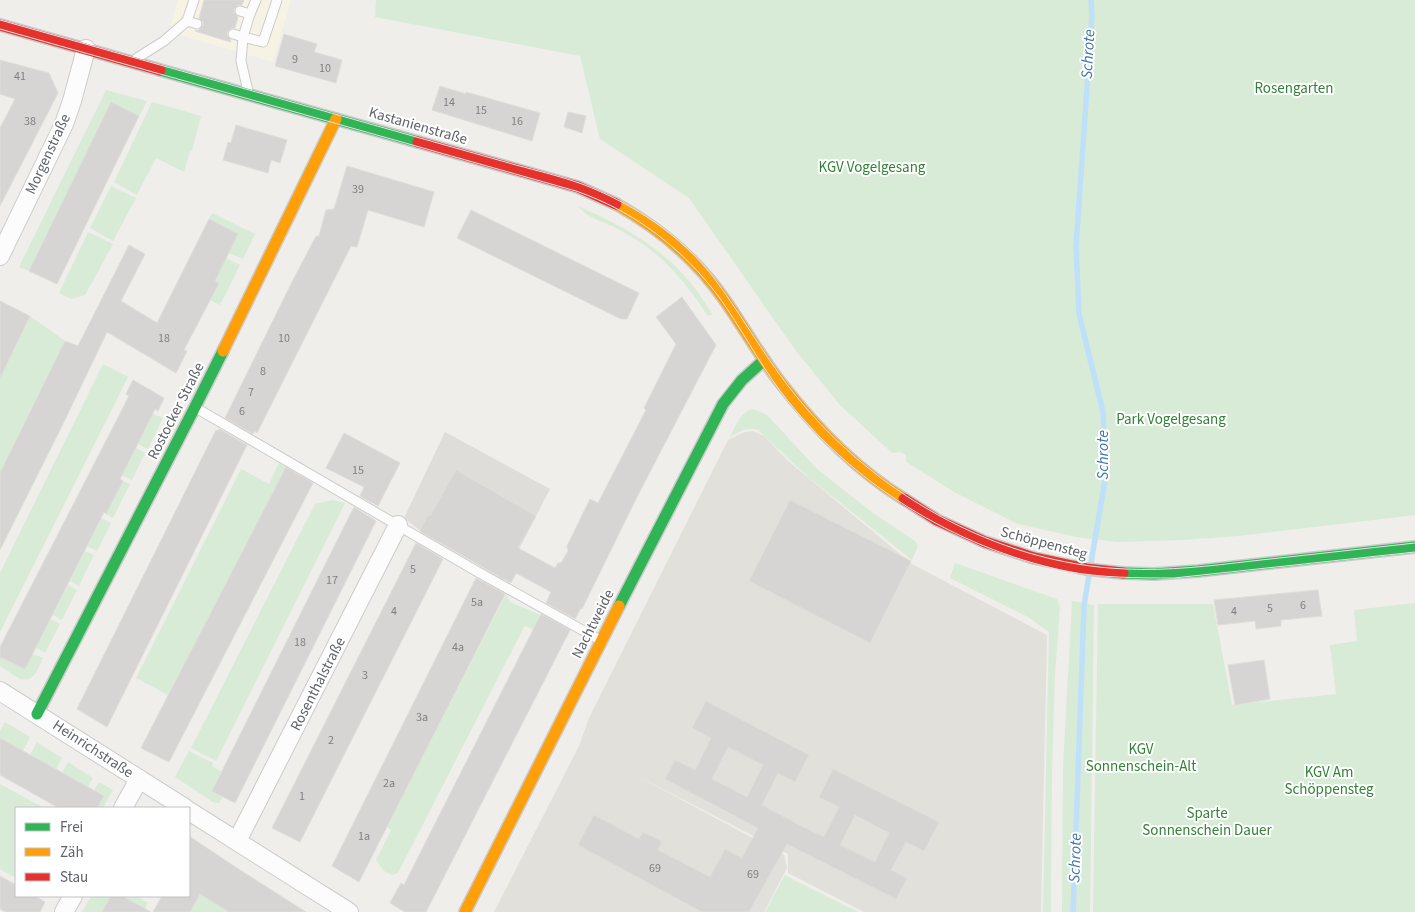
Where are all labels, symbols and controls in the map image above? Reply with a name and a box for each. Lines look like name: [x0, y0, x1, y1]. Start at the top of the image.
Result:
water label: Schrote: [1076, 28, 1100, 79]
house number: 9: [292, 51, 298, 68]
house number: 10: [319, 60, 331, 77]
house number: 41: [14, 68, 26, 85]
park label: Rosengarten: [1254, 78, 1334, 99]
house number: 14: [443, 94, 455, 111]
street label: Kastanienstraße: [366, 102, 470, 150]
house number: 15: [475, 102, 487, 119]
street label: Morgenstraße: [20, 110, 76, 198]
house number: 38: [24, 113, 36, 130]
house number: 16: [511, 113, 523, 130]
park label: KGV Vogelgesang: [819, 157, 926, 178]
house number: 39: [352, 181, 364, 198]
house number: 18: [158, 330, 170, 347]
house number: 10: [278, 330, 290, 347]
street label: Rostocker Straße: [143, 359, 209, 463]
house number: 8: [260, 363, 266, 380]
house number: 7: [248, 384, 254, 401]
house number: 6: [239, 403, 245, 420]
park label: Park Vogelgesang: [1116, 409, 1226, 430]
water label: Schrote: [1092, 430, 1114, 480]
house number: 15: [352, 462, 364, 479]
street label: Schöppensteg: [998, 521, 1090, 565]
house number: 5: [410, 561, 416, 578]
house number: 17: [326, 572, 338, 589]
street label: Nachtweide: [567, 586, 619, 662]
house number: 5a: [471, 594, 483, 611]
house number: 6: [1300, 597, 1306, 614]
house number: 5: [1267, 600, 1273, 617]
house number: 4: [391, 603, 397, 620]
house number: 4: [1231, 603, 1237, 620]
street label: Rosenthalstraße: [285, 634, 351, 734]
house number: 18: [294, 634, 306, 651]
house number: 4a: [452, 639, 464, 656]
house number: 3: [362, 667, 368, 684]
house number: 3a: [416, 709, 428, 726]
street label: Heinrichstraße: [48, 715, 138, 783]
house number: 2: [328, 732, 334, 749]
park label: KGV Sonnenschein-Alt: [1086, 739, 1196, 777]
park label: KGV Am Schöppensteg: [1284, 762, 1374, 800]
house number: 2a: [383, 775, 395, 792]
house number: 1: [299, 788, 305, 805]
park label: Sparte Sonnenschein Dauer: [1142, 803, 1272, 841]
legend: [15, 807, 190, 897]
text: Frei: [60, 817, 83, 838]
house number: 1a: [358, 828, 370, 845]
water label: Schrote: [1063, 832, 1087, 883]
text: Zäh: [60, 842, 84, 863]
house number: 69: [649, 860, 661, 877]
house number: 69: [747, 866, 759, 883]
text: Stau: [60, 867, 88, 888]

